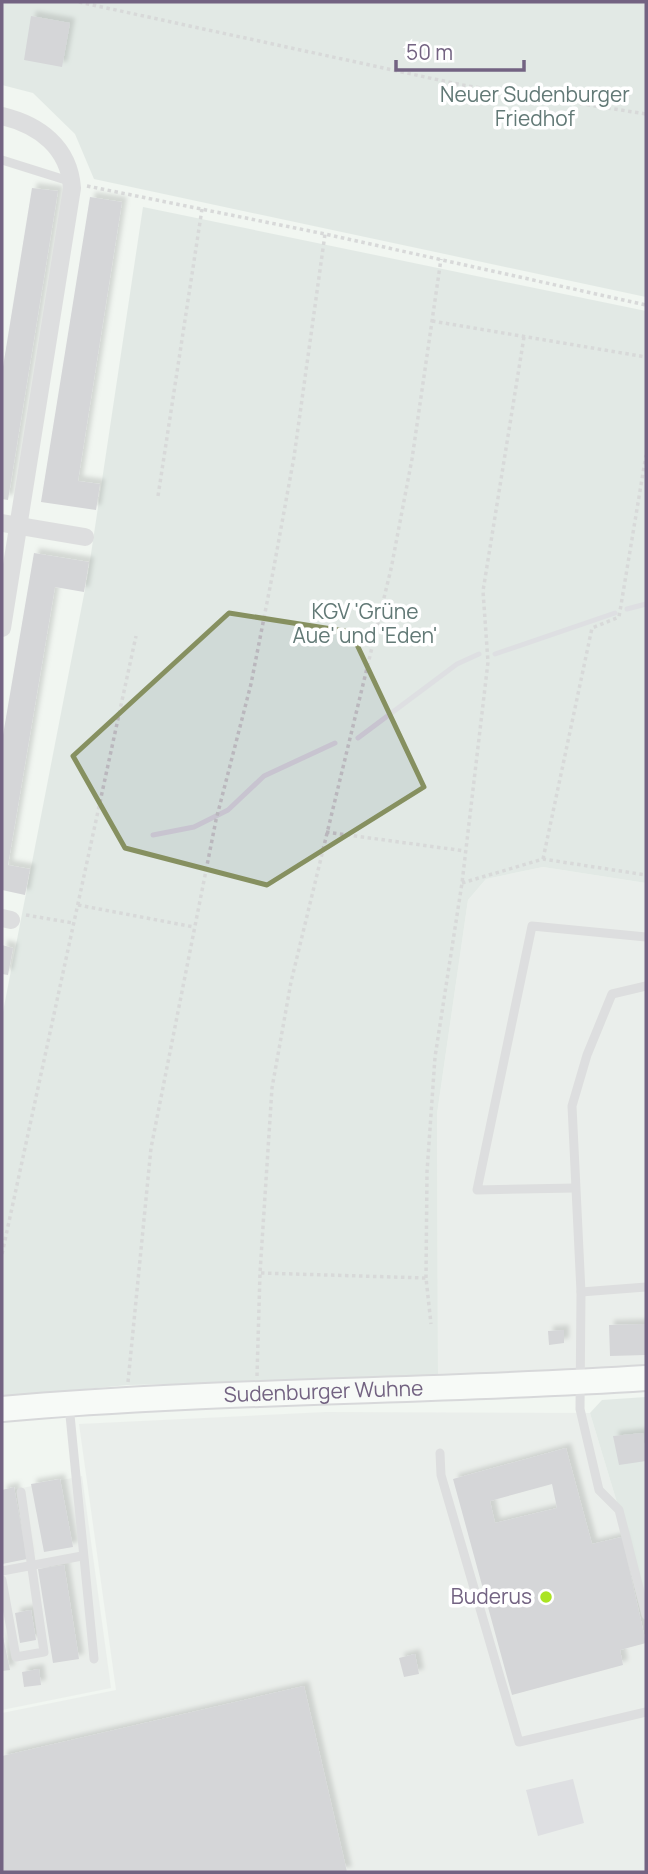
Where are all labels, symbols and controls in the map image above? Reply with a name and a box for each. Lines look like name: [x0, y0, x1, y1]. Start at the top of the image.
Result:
scale bar: [396, 28, 524, 72]
text: 50 m: [406, 38, 453, 66]
park label: Neuer Sudenburger Friedhof: [440, 80, 630, 132]
park label: KGV 'Grüne Aue' und 'Eden': [292, 597, 438, 649]
street label: Sudenburger Wuhne: [223, 1373, 424, 1408]
place label: Buderus: [451, 1582, 532, 1610]
marker: Buderus: [538, 1589, 554, 1605]

